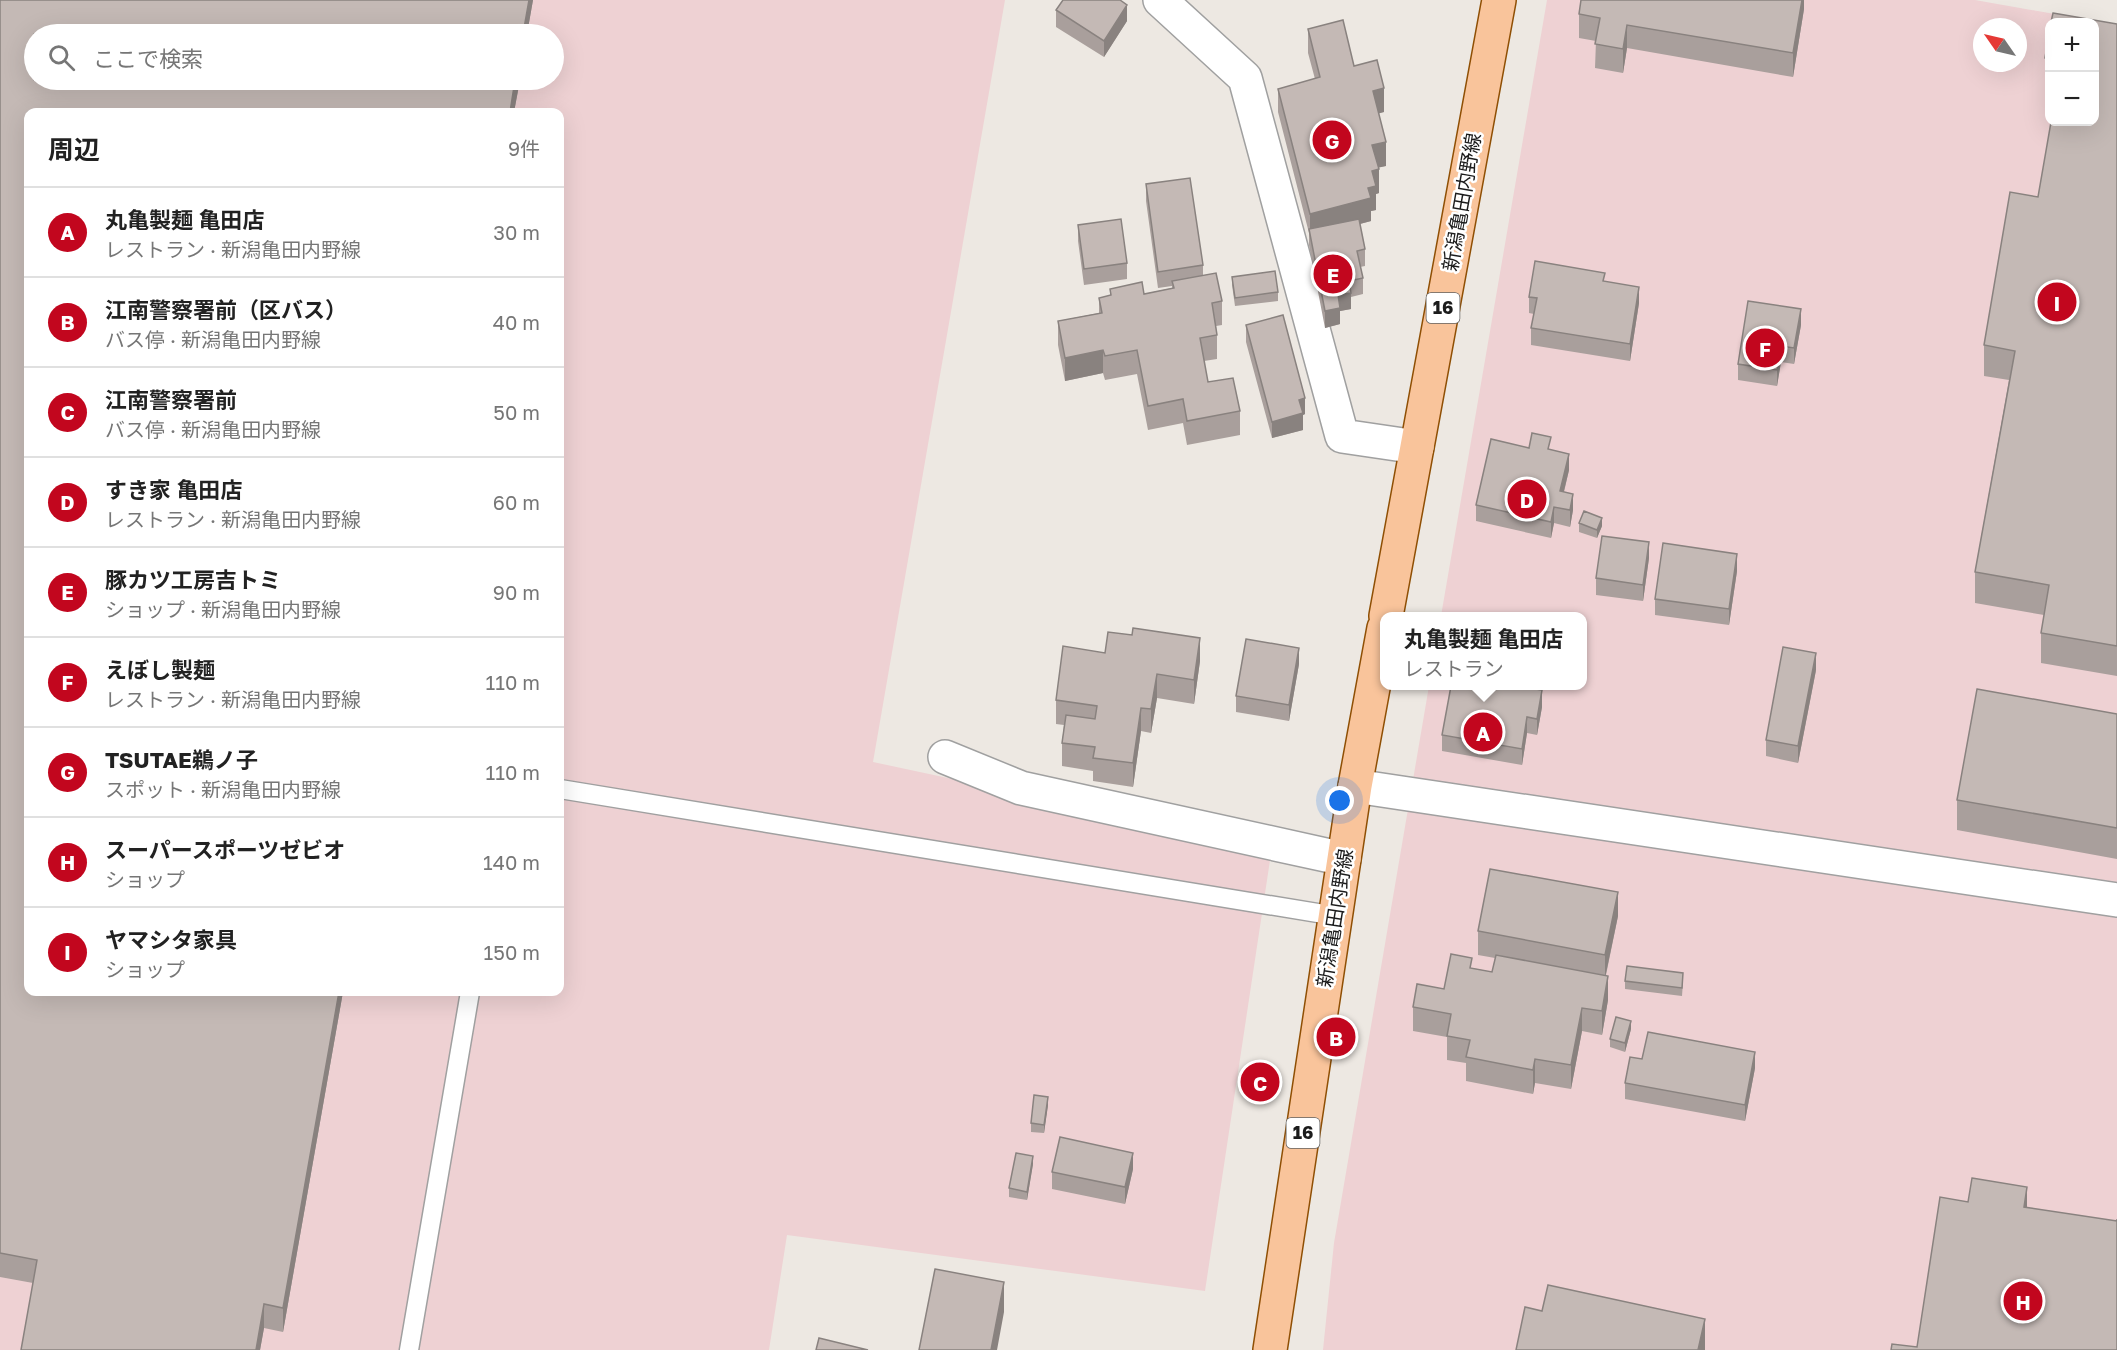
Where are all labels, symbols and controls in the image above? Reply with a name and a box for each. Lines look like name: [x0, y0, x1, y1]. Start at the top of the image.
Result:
north arrow: [1973, 18, 2027, 72]
map controls: [2045, 18, 2099, 126]
button: +: [2045, 18, 2099, 72]
search box: [24, 24, 564, 90]
icon: search: [45, 41, 78, 74]
text: ここで検索: [93, 45, 203, 72]
button: −: [2045, 72, 2099, 126]
pin: G: [1312, 118, 1352, 162]
street label: 新潟亀田内野線: [1437, 131, 1485, 273]
text: 周辺: [48, 134, 100, 165]
text: 9件: [508, 136, 540, 160]
text: 丸亀製麺 亀田店: [105, 206, 265, 233]
text: A: [60, 220, 75, 244]
text: 30 m: [493, 220, 540, 244]
text: レストラン · 新潟亀田内野線: [105, 237, 361, 261]
pin: E: [1314, 252, 1352, 296]
pin: I: [2038, 280, 2076, 324]
road number: 16: [1426, 293, 1460, 323]
text: 江南警察署前（区バス）: [105, 296, 347, 323]
text: B: [60, 310, 75, 334]
text: 40 m: [493, 310, 540, 334]
pin: F: [1746, 326, 1784, 370]
text: バス停 · 新潟亀田内野線: [105, 327, 321, 351]
text: 江南警察署前: [105, 386, 237, 413]
text: C: [60, 400, 75, 424]
text: 50 m: [493, 400, 540, 424]
text: バス停 · 新潟亀田内野線: [105, 417, 321, 441]
text: すき家 亀田店: [105, 476, 243, 503]
pin: D: [1508, 476, 1546, 522]
text: D: [60, 490, 75, 514]
text: 60 m: [493, 490, 540, 514]
text: レストラン · 新潟亀田内野線: [105, 507, 361, 531]
text: 豚カツ工房吉トミ: [105, 566, 281, 593]
text: E: [61, 580, 74, 604]
text: 90 m: [493, 580, 540, 604]
text: ショップ · 新潟亀田内野線: [105, 597, 341, 621]
popup: [1380, 612, 1587, 690]
text: 丸亀製麺 亀田店: [1404, 625, 1563, 652]
text: えぼし製麺: [105, 656, 215, 683]
text: レストラン: [1404, 656, 1504, 680]
text: F: [62, 670, 73, 694]
text: 110 m: [486, 670, 540, 694]
text: レストラン · 新潟亀田内野線: [105, 687, 361, 711]
pin: A: [1464, 710, 1502, 754]
text: TSUTAE鵜ノ子: [105, 746, 258, 773]
text: G: [60, 760, 75, 784]
text: 110 m: [486, 760, 540, 784]
text: スポット · 新潟亀田内野線: [105, 777, 341, 801]
your location: [1325, 786, 1354, 815]
text: スーパースポーツゼビオ: [105, 836, 345, 863]
street label: 新潟亀田内野線: [1311, 847, 1357, 989]
text: H: [60, 850, 75, 874]
text: 140 m: [483, 850, 540, 874]
text: ショップ: [105, 867, 185, 891]
text: ヤマシタ家具: [105, 926, 237, 953]
text: I: [64, 940, 71, 964]
text: 150 m: [484, 940, 540, 964]
text: ショップ: [105, 957, 185, 981]
pin: B: [1316, 1014, 1356, 1060]
pin: C: [1240, 1060, 1280, 1104]
road number: 16: [1286, 1118, 1320, 1148]
pin: H: [2004, 1278, 2042, 1324]

